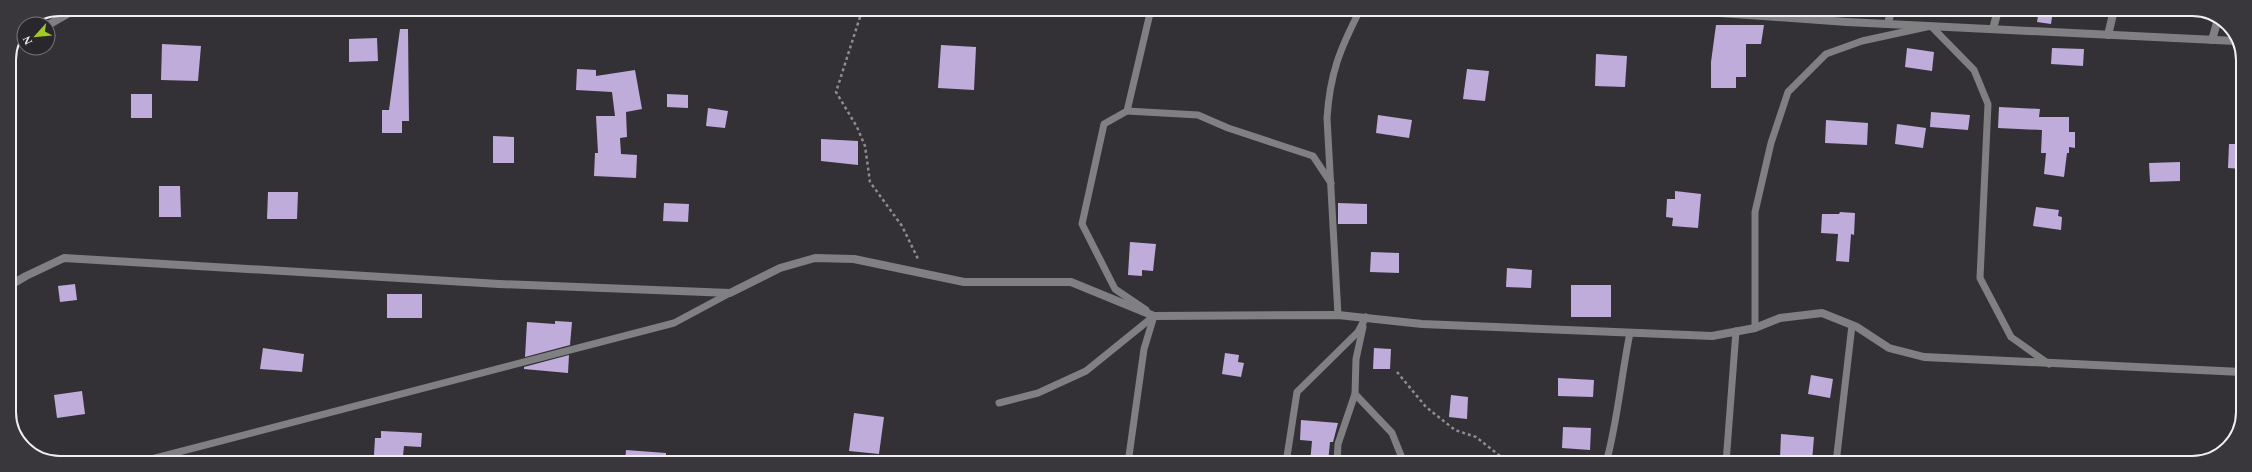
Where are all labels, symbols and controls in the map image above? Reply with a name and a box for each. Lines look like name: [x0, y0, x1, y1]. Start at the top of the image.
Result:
north arrow: [16, 16, 56, 56]
text: N: [20, 34, 34, 47]

